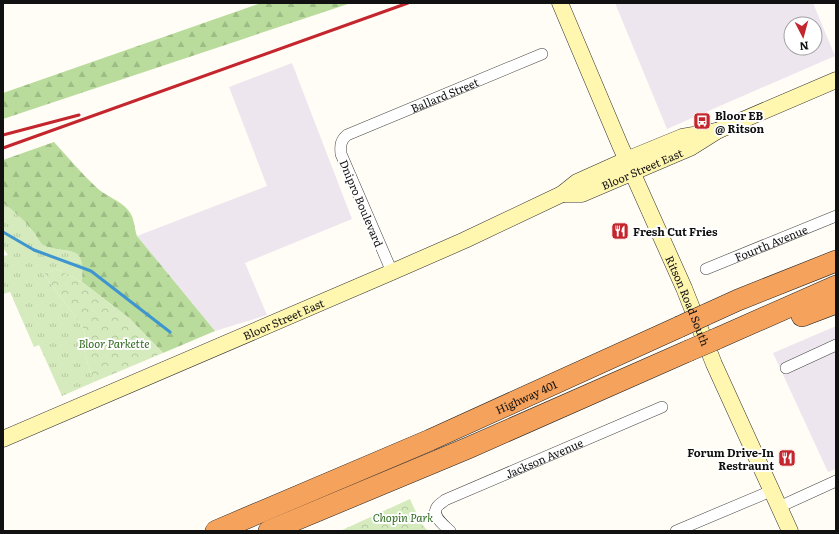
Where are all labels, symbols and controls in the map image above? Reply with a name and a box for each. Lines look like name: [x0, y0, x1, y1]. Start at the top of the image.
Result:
north arrow: [783, 16, 823, 56]
text: N: [799, 39, 810, 55]
street label: Ballard Street: [408, 73, 481, 116]
place label: Bloor EB @ Ritson: [715, 107, 764, 136]
bus stop icon: Bloor EB @ Ritson: [692, 111, 712, 131]
street label: Bloor Street East: [599, 144, 685, 193]
street label: Dnipro Boulevard: [336, 157, 388, 249]
street label: Fourth Avenue: [732, 220, 810, 265]
restaurant icon: Fresh Cut Fries: [610, 221, 630, 241]
place label: Fresh Cut Fries: [633, 223, 718, 239]
street label: Ritson Road South: [662, 253, 714, 348]
street label: Bloor Street East: [240, 294, 327, 343]
park label: Bloor Parkette: [79, 335, 149, 351]
street label: Highway 401: [493, 375, 560, 417]
street label: Jackson Avenue: [503, 434, 586, 481]
place label: Forum Drive-In Restraunt: [687, 444, 774, 473]
restaurant icon: Forum Drive-In Restraunt: [777, 448, 797, 468]
park label: Chopin Park: [373, 509, 433, 525]

